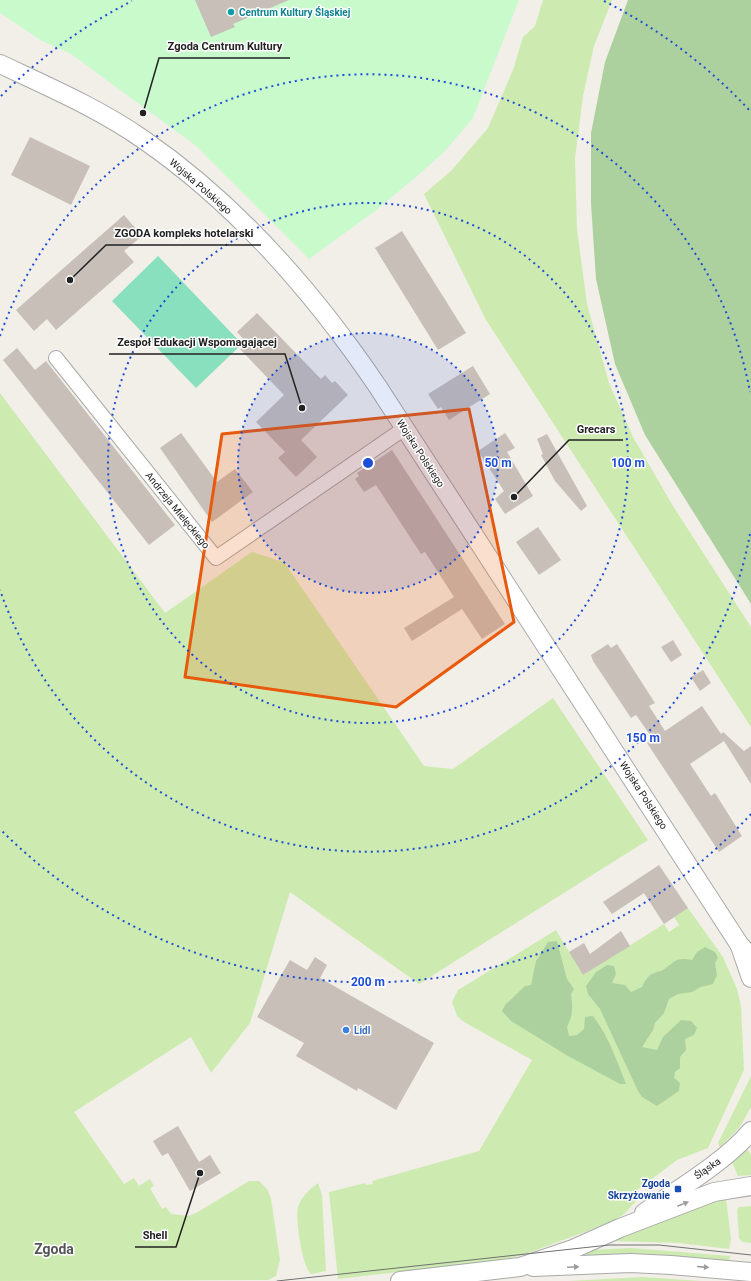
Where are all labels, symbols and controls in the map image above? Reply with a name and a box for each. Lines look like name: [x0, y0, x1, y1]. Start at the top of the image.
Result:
place label: Centrum Kultury Śląskiej: [239, 6, 351, 18]
marker: Centrum Kultury Śląskiej: [226, 7, 236, 17]
callout: Zgoda Centrum Kultury: [159, 35, 290, 58]
text: Zgoda Centrum Kultury: [168, 40, 283, 53]
street label: Wojska Polskiego: [167, 156, 234, 217]
callout: ZGODA kompleks hotelarski: [106, 222, 261, 245]
text: ZGODA kompleks hotelarski: [115, 227, 254, 240]
callout: Zespoł Edukacji Wspomagającej: [109, 331, 285, 354]
text: Zespoł Edukacji Wspomagającej: [117, 336, 277, 349]
street label: Wojska Polskiego: [395, 417, 447, 489]
callout: Grecars: [569, 417, 623, 440]
text: Grecars: [577, 423, 616, 436]
centre of rings: [361, 456, 375, 470]
text: 50 m: [484, 456, 512, 470]
text: 100 m: [611, 456, 645, 470]
street label: Andrzeja Mielęckiego: [143, 470, 212, 551]
text: 150 m: [626, 731, 660, 745]
street label: Wojska Polskiego: [618, 759, 670, 831]
text: 200 m: [351, 975, 385, 989]
marker: Lidl: [341, 1025, 351, 1035]
place label: Lidl: [354, 1025, 371, 1036]
street label: Śląska: [691, 1155, 723, 1181]
place label: Zgoda Skrzyżowanie: [608, 1178, 671, 1201]
marker: Zgoda Skrzyżowanie: [673, 1184, 683, 1194]
one-way arrow: [678, 1201, 689, 1207]
callout: Shell: [135, 1224, 176, 1247]
text: Shell: [143, 1229, 167, 1242]
district label: Zgoda: [34, 1241, 74, 1257]
one-way arrow: [567, 1263, 579, 1270]
one-way arrow: [697, 1264, 709, 1271]

